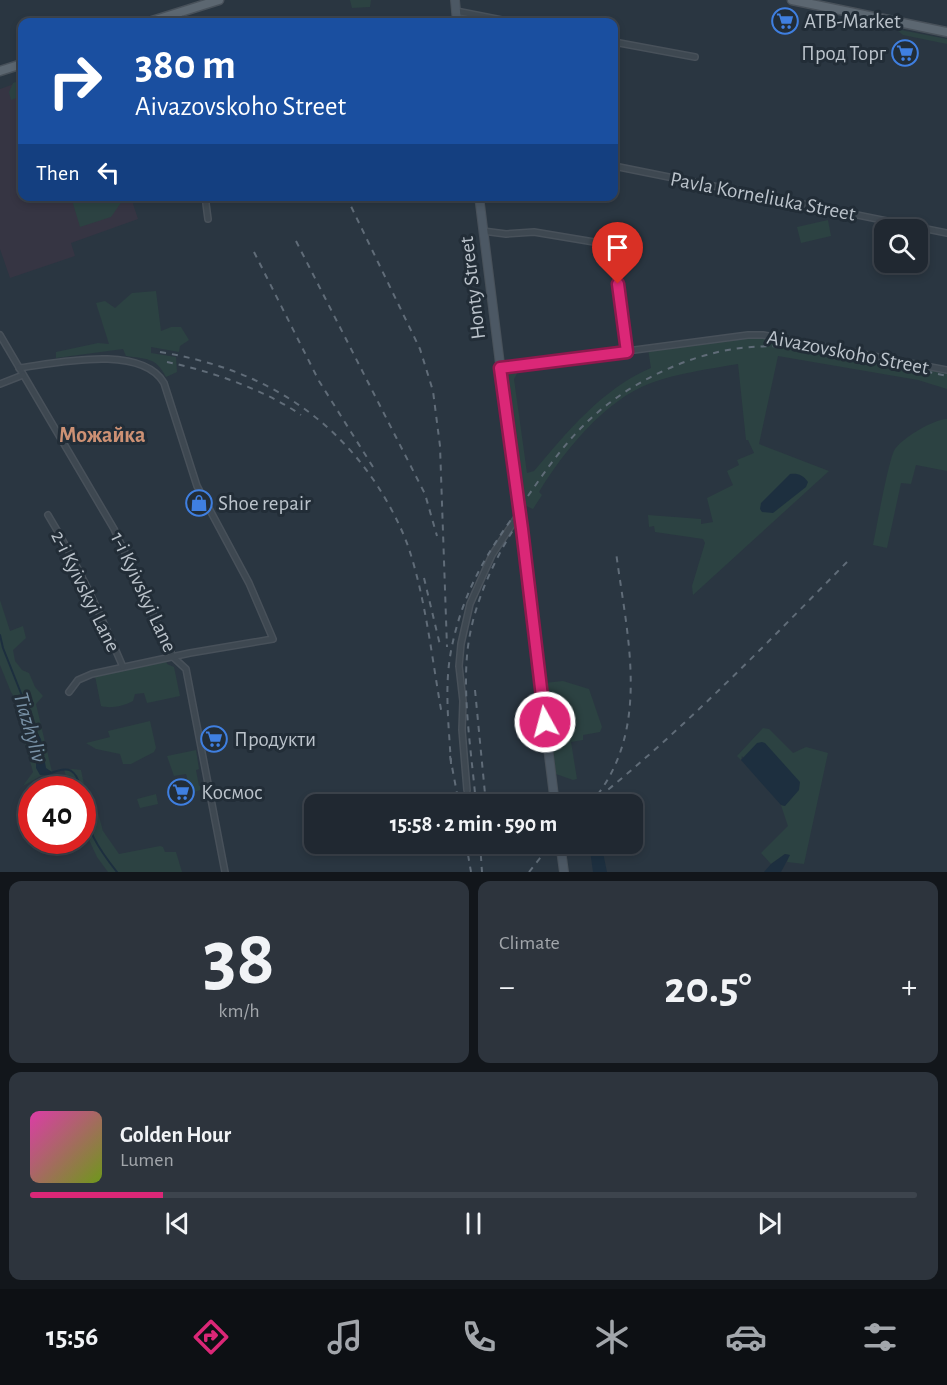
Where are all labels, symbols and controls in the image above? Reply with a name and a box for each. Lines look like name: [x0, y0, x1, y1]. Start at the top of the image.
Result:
supermarket icon: ATB-Market: [770, 6, 800, 36]
place label: ATB-Market: [804, 11, 901, 32]
supermarket icon: Прод Торг: [890, 38, 920, 68]
icon: right: [36, 42, 114, 120]
place label: Прод Торг: [801, 43, 887, 64]
text: 380 m: [135, 44, 236, 86]
text: Aivazovskoho Street: [135, 93, 346, 120]
icon: left: [92, 156, 125, 189]
text: Then: [36, 162, 80, 184]
street label: Pavla Korneliuka Street: [669, 168, 858, 225]
map controls: [874, 219, 928, 273]
button: search: [874, 219, 928, 273]
pin: [592, 222, 643, 284]
icon: arrive: [601, 231, 634, 264]
street label: Honty Street: [456, 235, 489, 341]
street label: Aivazovskoho Street: [765, 327, 931, 379]
district label: Можайка: [59, 424, 145, 446]
shop icon: Shoe repair: [184, 488, 214, 518]
place label: Shoe repair: [218, 493, 311, 514]
street label: 2-i Kyivskyi Lane: [47, 527, 124, 655]
street label: 1-i Kyivskyi Lane: [107, 529, 180, 655]
water label: Tiazhyliv: [10, 690, 51, 765]
position arrow: [513, 690, 577, 754]
supermarket icon: Продукти: [199, 724, 229, 754]
place label: Продукти: [234, 729, 316, 750]
speed limit sign: 40: [18, 776, 96, 854]
supermarket icon: Космос: [166, 777, 196, 807]
place label: Космос: [201, 782, 263, 803]
text: 15:58 · 2 min · 590 m: [390, 813, 557, 835]
text: 38: [203, 921, 275, 999]
text: Climate: [499, 933, 560, 953]
text: 20.5°: [664, 966, 752, 1011]
text: −: [499, 971, 515, 1004]
text: +: [901, 971, 917, 1004]
text: km/h: [218, 1001, 260, 1021]
text: Golden Hour: [120, 1124, 231, 1146]
text: Lumen: [120, 1150, 174, 1170]
icon: previous: [161, 1207, 194, 1240]
icon: pause: [457, 1207, 490, 1240]
icon: next: [753, 1207, 786, 1240]
icon: directions: [190, 1316, 232, 1358]
icon: music: [324, 1316, 366, 1358]
icon: phone: [458, 1316, 500, 1358]
icon: climate: [591, 1316, 633, 1358]
icon: car: [725, 1316, 767, 1358]
icon: filters: [859, 1316, 901, 1358]
text: 15:56: [46, 1323, 98, 1350]

